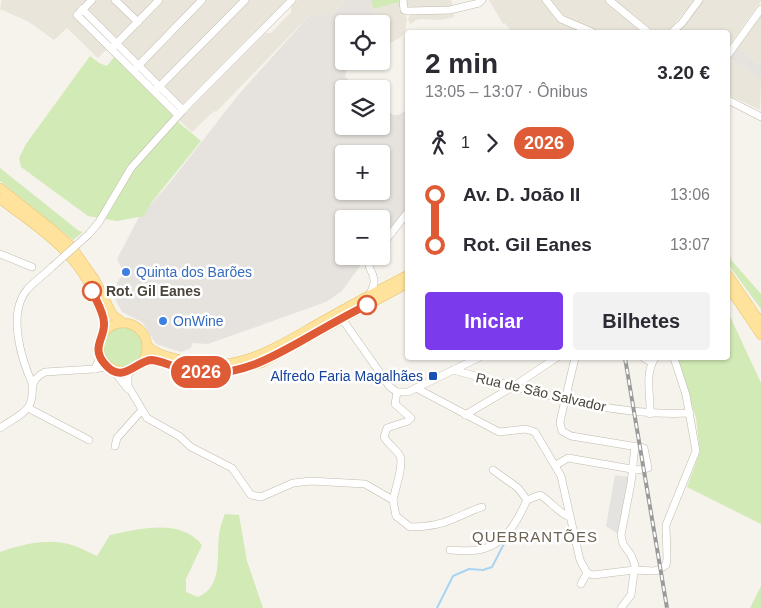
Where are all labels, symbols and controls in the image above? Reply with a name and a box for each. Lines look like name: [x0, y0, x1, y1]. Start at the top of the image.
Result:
map controls: [335, 15, 390, 265]
button: locate: [335, 15, 390, 70]
text: 2 min: [425, 48, 498, 79]
text: 3.20 €: [657, 62, 710, 83]
button: layers: [335, 80, 390, 135]
text: 13:05 – 13:07 · Ônibus: [425, 83, 588, 100]
icon: walk: [425, 129, 453, 157]
icon: forward: [478, 129, 506, 157]
text: 2026: [524, 133, 564, 153]
text: 1: [461, 134, 470, 151]
button: +: [335, 145, 390, 200]
text: Av. D. João II: [463, 184, 580, 205]
text: 13:06: [670, 186, 710, 203]
button: −: [335, 210, 390, 265]
text: Rot. Gil Eanes: [463, 234, 592, 255]
text: 13:07: [670, 236, 710, 253]
place label: Quinta dos Barões: [136, 264, 252, 280]
marker: Quinta dos Barões: [120, 266, 132, 278]
marker: Rot. Gil Eanes: [82, 281, 102, 301]
place label: Rot. Gil Eanes: [106, 283, 201, 299]
button: Iniciar: [425, 292, 563, 350]
button: Bilhetes: [573, 292, 710, 350]
unlabelled marker: [357, 295, 377, 315]
place label: OnWine: [173, 313, 224, 329]
marker: OnWine: [157, 315, 169, 327]
line badge: 2026: [166, 356, 236, 388]
text: 2026: [181, 362, 221, 382]
place label: Alfredo Faria Magalhães: [270, 368, 423, 384]
street label: Rua de São Salvador: [474, 369, 608, 415]
marker: Alfredo Faria Magalhães: [427, 370, 439, 382]
district label: QUEBRANTÕES: [472, 528, 598, 545]

